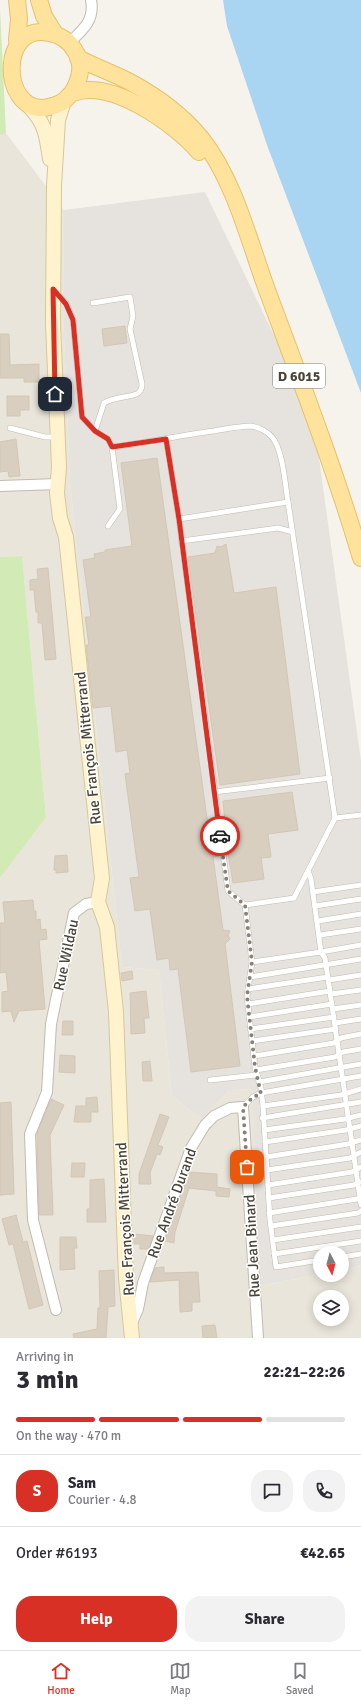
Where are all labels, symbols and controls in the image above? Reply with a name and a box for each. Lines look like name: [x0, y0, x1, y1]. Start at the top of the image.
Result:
road number: D 6015: [273, 364, 325, 388]
pin: [38, 377, 72, 411]
icon: home: [44, 383, 66, 405]
street label: Rue François Mitterrand: [71, 671, 105, 825]
courier: [200, 816, 240, 856]
icon: car: [209, 825, 231, 847]
street label: Rue Wildau: [50, 918, 82, 992]
street label: Rue François Mitterrand: [112, 1142, 138, 1296]
street label: Rue André Durand: [144, 1145, 200, 1261]
pin: [230, 1150, 264, 1184]
icon: bag: [236, 1156, 258, 1178]
street label: Rue Jean Binard: [240, 1194, 264, 1298]
north arrow: [313, 1246, 349, 1282]
map controls: [313, 1246, 349, 1326]
button: layers: [313, 1290, 349, 1326]
text: Arriving in: [16, 1349, 74, 1365]
text: 22:21–22:26: [264, 1363, 345, 1381]
text: 3 min: [16, 1364, 79, 1396]
text: On the way · 470 m: [16, 1428, 121, 1444]
button: chat: [251, 1470, 293, 1512]
button: phone: [303, 1470, 345, 1512]
text: Sam: [68, 1474, 96, 1492]
text: S: [33, 1482, 41, 1500]
text: Courier · 4.8: [68, 1492, 137, 1508]
text: Order #6193: [16, 1544, 98, 1562]
text: €42.65: [300, 1544, 345, 1562]
button: Help: [16, 1596, 177, 1642]
button: Share: [185, 1596, 345, 1642]
tab: Home: [47, 1660, 75, 1697]
tab: Map: [169, 1660, 191, 1697]
tab: Saved: [286, 1660, 314, 1697]

